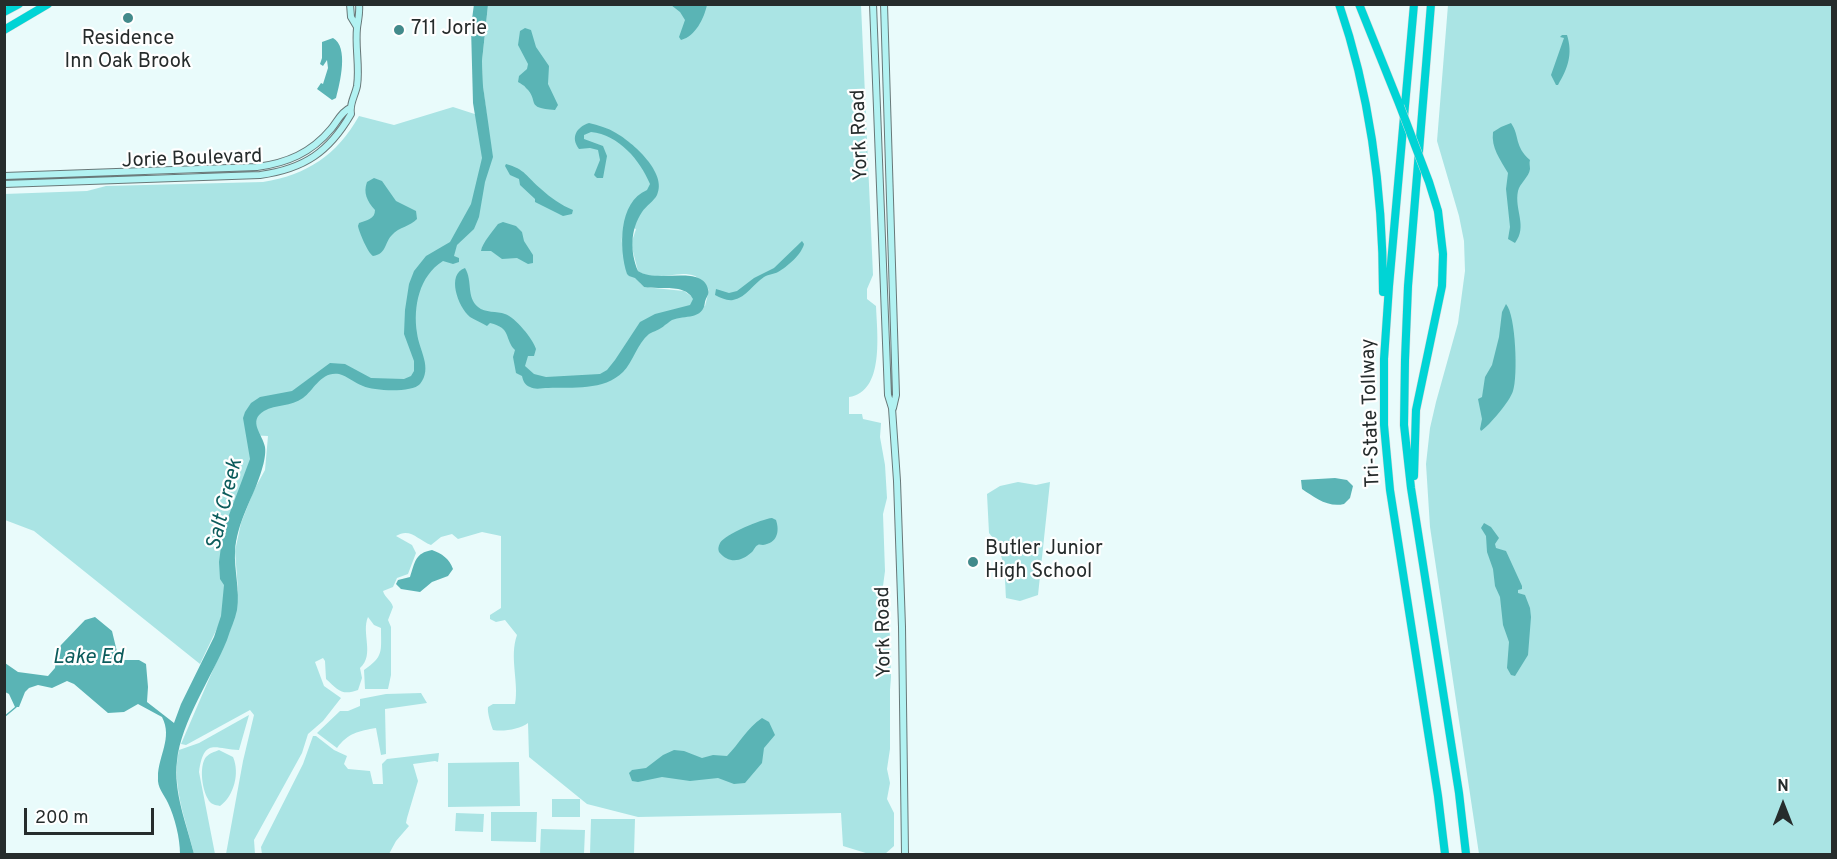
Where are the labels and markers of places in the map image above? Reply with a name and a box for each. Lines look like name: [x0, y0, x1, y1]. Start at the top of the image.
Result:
marker: Residence Inn Oak Brook: [121, 11, 135, 25]
place label: 711 Jorie: [411, 18, 487, 42]
marker: 711 Jorie: [392, 23, 406, 37]
place label: Residence Inn Oak Brook: [65, 28, 191, 75]
place label: Butler Junior High School: [985, 538, 1103, 585]
marker: Butler Junior High School: [966, 555, 980, 569]

